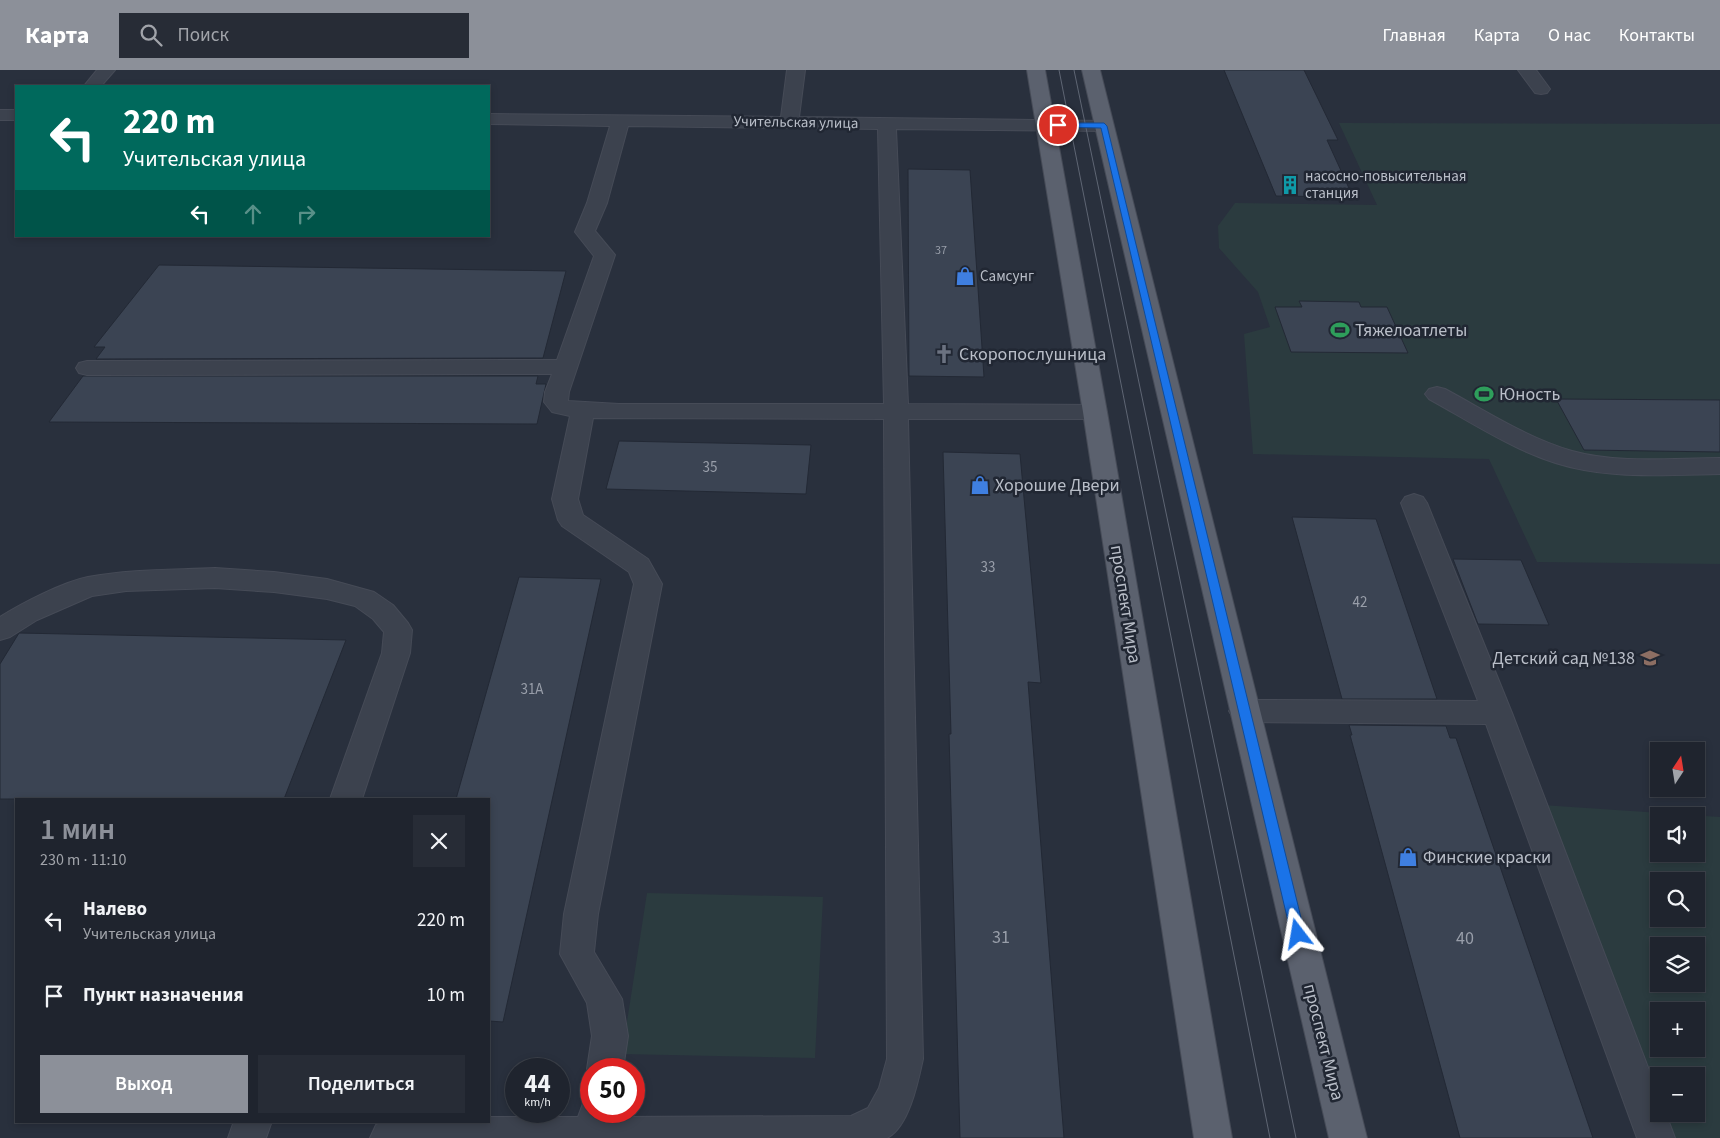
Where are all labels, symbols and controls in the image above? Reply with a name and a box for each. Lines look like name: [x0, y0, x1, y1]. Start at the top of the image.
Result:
search box: [119, 13, 469, 58]
text: Карта: [25, 18, 89, 53]
icon: search: [137, 21, 165, 49]
text: Поиск: [177, 22, 229, 49]
text: Главная: [1383, 23, 1446, 48]
text: Карта: [1474, 23, 1520, 48]
text: О нас: [1548, 23, 1591, 48]
text: Контакты: [1619, 23, 1695, 48]
text: 220 m: [123, 97, 215, 147]
pin: [1037, 104, 1079, 146]
icon: left: [40, 105, 105, 170]
street label: Учительская улица: [733, 111, 859, 134]
icon: arrive: [1044, 111, 1072, 139]
text: Учительская улица: [123, 143, 306, 175]
place label: насосно-повысительная станция: [1305, 166, 1466, 204]
building icon: насосно-повысительная станция: [1279, 174, 1301, 196]
icon: left: [186, 200, 214, 228]
icon: ahead: [239, 200, 267, 228]
icon: right: [292, 200, 320, 228]
house number: 37: [935, 242, 947, 259]
shop icon: Самсунг: [954, 265, 976, 287]
place label: Самсунг: [980, 266, 1034, 287]
place label: Тяжелоатлеты: [1355, 318, 1467, 343]
sports icon: Тяжелоатлеты: [1329, 319, 1351, 341]
place label: Скоропослушница: [959, 342, 1106, 367]
church icon: Скоропослушница: [933, 343, 955, 365]
place label: Юность: [1499, 382, 1561, 407]
sports icon: Юность: [1473, 383, 1495, 405]
house number: 35: [703, 457, 717, 478]
place label: Хорошие Двери: [995, 473, 1120, 498]
shop icon: Хорошие Двери: [969, 474, 991, 496]
street label: проспект Мира: [1104, 543, 1147, 665]
house number: 33: [981, 557, 995, 578]
house number: 42: [1353, 592, 1367, 613]
place label: Детский сад №138: [1492, 646, 1635, 671]
school or university icon: Детский сад №138: [1639, 647, 1661, 669]
house number: 31А: [520, 679, 544, 700]
north arrow: [1650, 742, 1705, 798]
map controls: [1650, 742, 1705, 1122]
button: sound: [1650, 807, 1705, 862]
text: 1 мин: [40, 808, 115, 851]
button: close: [413, 815, 465, 867]
place label: Финские краски: [1423, 845, 1551, 870]
shop icon: Финские краски: [1397, 846, 1419, 868]
text: 230 m · 11:10: [40, 849, 127, 871]
button: search: [1650, 872, 1705, 927]
text: Налево: [83, 896, 147, 923]
icon: left: [40, 907, 68, 935]
text: 220 m: [417, 907, 465, 934]
position arrow: [1271, 907, 1323, 959]
text: Учительская улица: [83, 923, 216, 945]
house number: 31: [992, 925, 1010, 950]
house number: 40: [1456, 926, 1474, 951]
button: layers: [1650, 937, 1705, 992]
street label: проспект Мира: [1297, 981, 1350, 1103]
icon: arrive: [40, 982, 68, 1010]
text: Пункт назначения: [83, 982, 244, 1009]
text: 10 m: [427, 982, 465, 1009]
button: +: [1650, 1002, 1705, 1057]
button: Выход: [40, 1055, 248, 1113]
button: Поделиться: [258, 1055, 465, 1113]
speed limit sign: 50: [580, 1058, 645, 1123]
text: 44: [524, 1066, 551, 1102]
button: −: [1650, 1067, 1705, 1122]
text: km/h: [524, 1094, 551, 1111]

